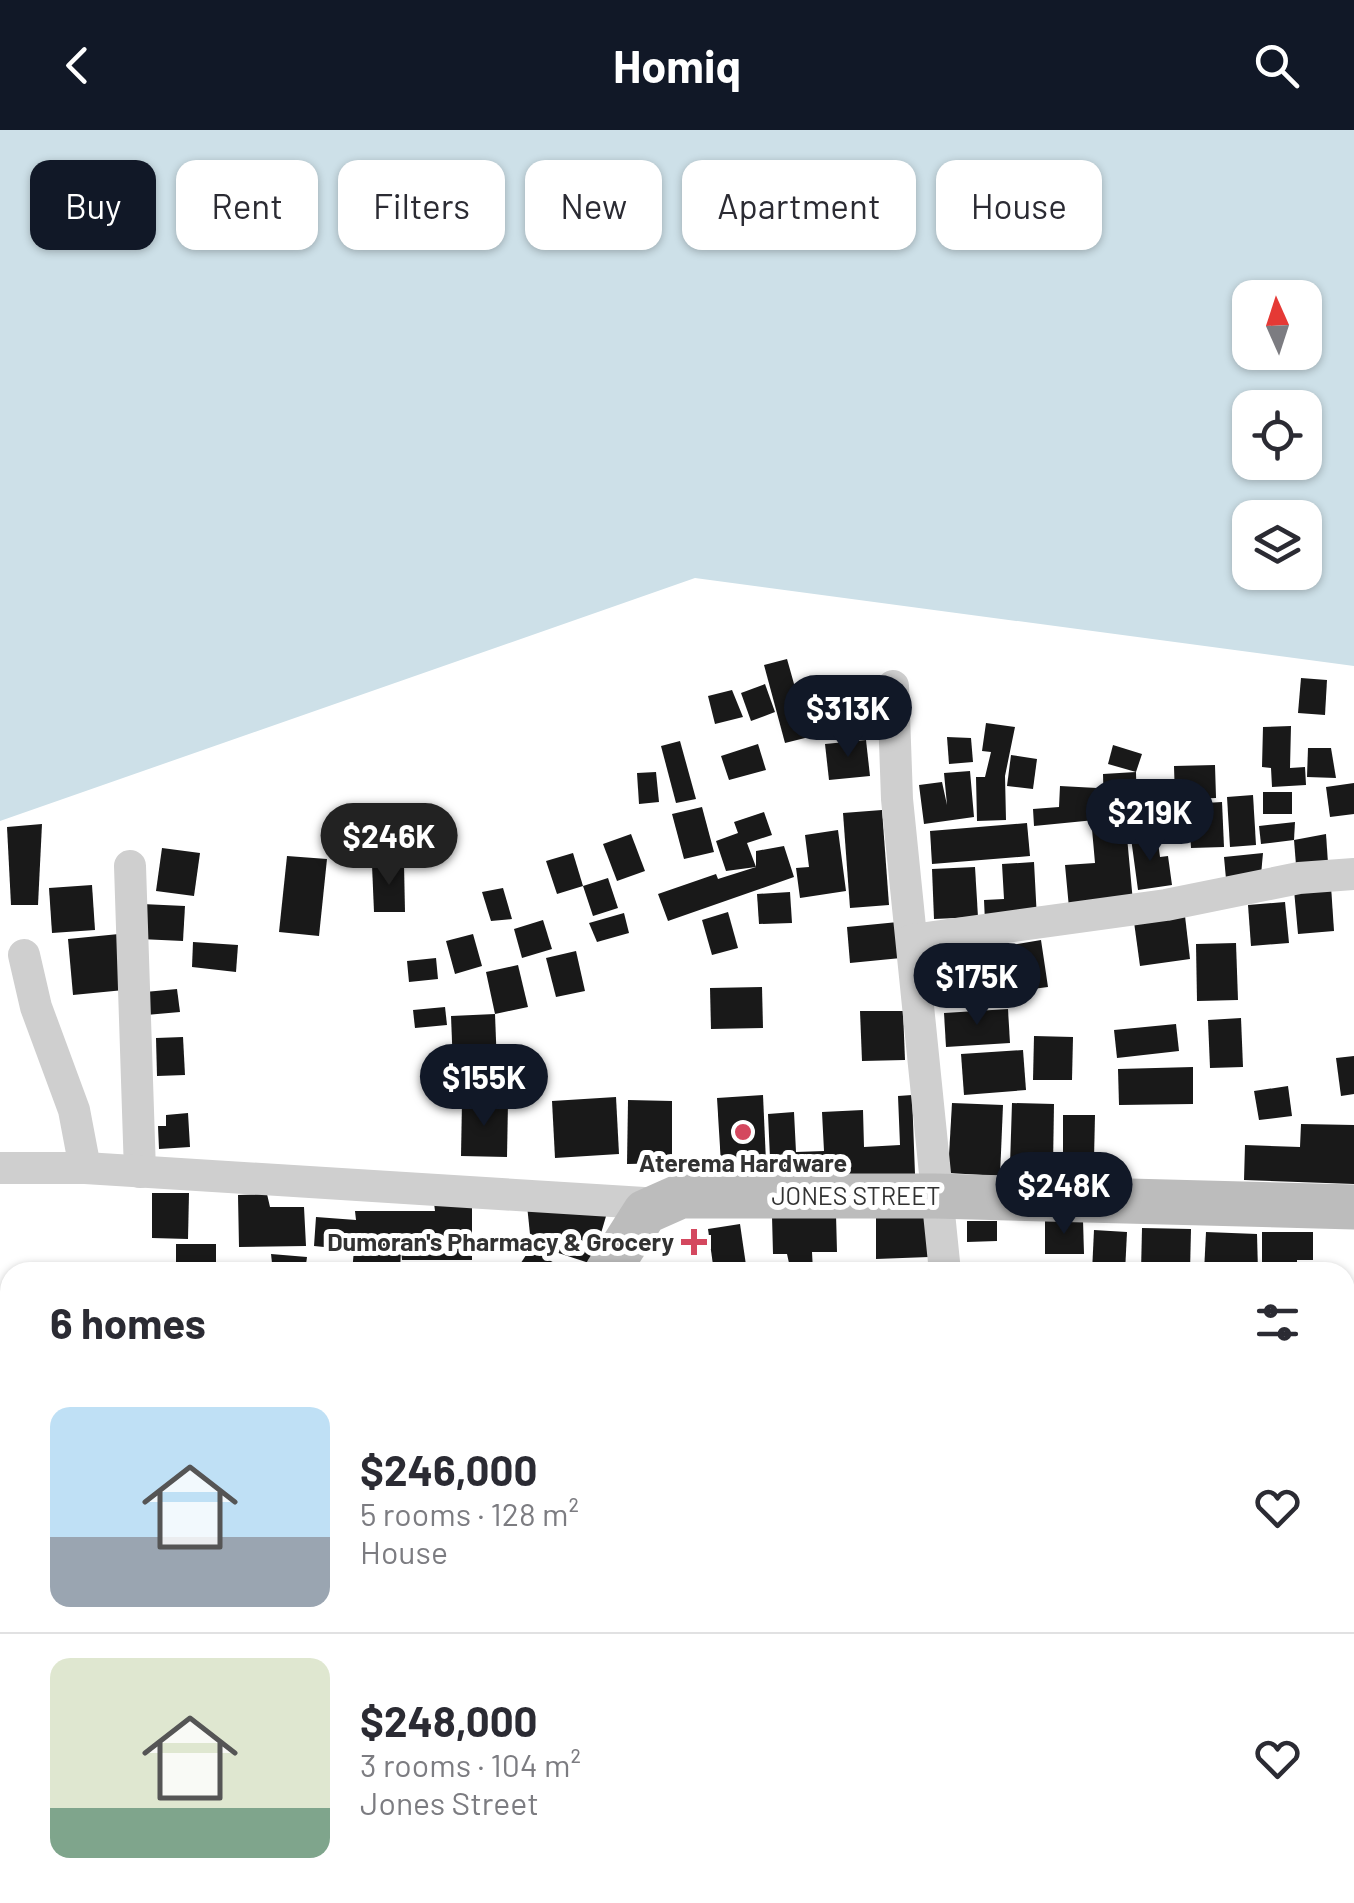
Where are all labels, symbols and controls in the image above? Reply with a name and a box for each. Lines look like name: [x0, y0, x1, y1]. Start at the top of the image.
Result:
icon: back: [50, 38, 105, 93]
text: Homiq: [613, 38, 741, 92]
icon: search: [1249, 38, 1304, 93]
chip: Buy: [30, 160, 156, 250]
chip: Rent: [176, 160, 318, 250]
chip: Filters: [338, 160, 505, 250]
chip: New: [525, 160, 662, 250]
chip: Apartment: [682, 160, 916, 250]
chip: House: [936, 160, 1102, 250]
north arrow: [1232, 280, 1322, 370]
map controls: [1232, 280, 1322, 590]
button: locate: [1232, 390, 1322, 480]
button: layers: [1232, 500, 1322, 590]
pin: $313K: [778, 675, 918, 760]
text: $313K: [806, 688, 890, 726]
pin: $219K: [1080, 779, 1220, 864]
text: $219K: [1108, 792, 1192, 830]
pin: $246K: [319, 803, 459, 888]
text: $246K: [343, 816, 435, 854]
pin: $175K: [907, 943, 1047, 1028]
text: $175K: [936, 956, 1018, 994]
pin: $155K: [414, 1044, 554, 1129]
text: $155K: [442, 1057, 526, 1095]
marker: Aterema Hardware: [732, 1121, 754, 1143]
place label: Aterema Hardware: [639, 1147, 847, 1177]
pin: $248K: [994, 1152, 1134, 1237]
text: $248K: [1018, 1165, 1110, 1203]
street label: JONES STREET: [772, 1180, 940, 1210]
place label: Dumoran's Pharmacy & Grocery: [327, 1226, 674, 1256]
marker: Dumoran's Pharmacy & Grocery: [683, 1231, 705, 1253]
icon: filters: [1250, 1295, 1305, 1350]
text: 6 homes: [50, 1297, 206, 1347]
text: $246,000: [360, 1444, 537, 1494]
icon: home: [130, 1447, 250, 1567]
icon: heart: [1250, 1480, 1305, 1535]
text: 5 rooms · 128 m²: [360, 1494, 579, 1532]
text: House: [360, 1532, 448, 1570]
text: $248,000: [360, 1695, 538, 1745]
icon: home: [130, 1698, 250, 1818]
icon: heart: [1250, 1731, 1305, 1786]
text: 3 rooms · 104 m²: [360, 1745, 581, 1783]
text: Jones Street: [360, 1783, 539, 1821]

